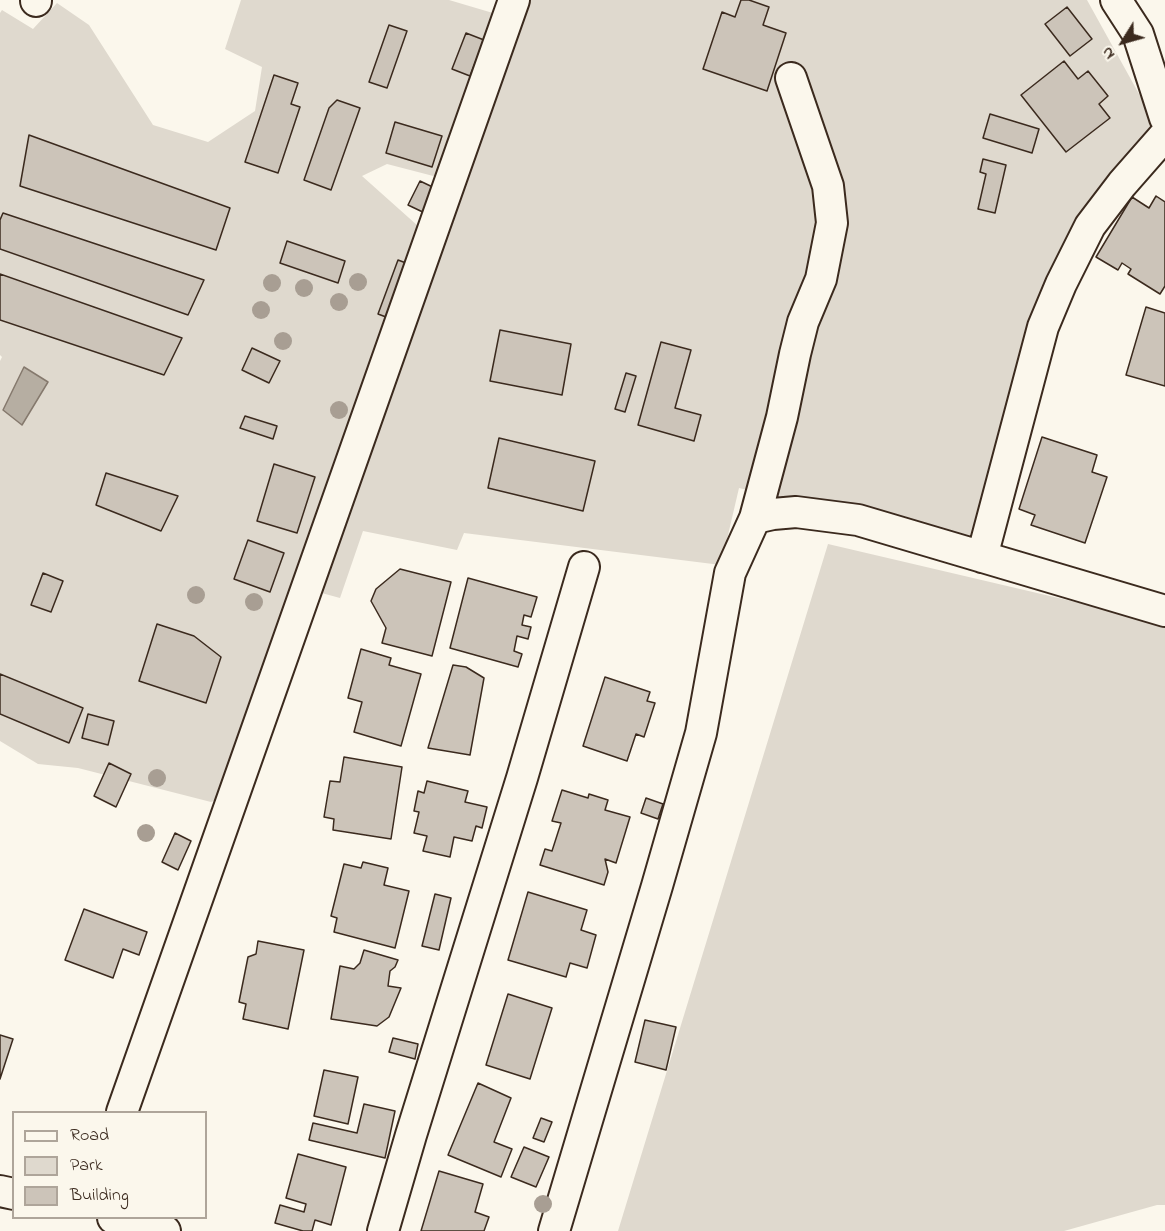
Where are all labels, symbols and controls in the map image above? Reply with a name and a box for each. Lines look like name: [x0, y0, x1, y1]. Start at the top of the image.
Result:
north arrow: [1093, 12, 1153, 72]
text: N: [1096, 41, 1121, 64]
legend: [12, 1111, 207, 1219]
text: Road: [70, 1123, 109, 1149]
text: Park: [70, 1153, 103, 1179]
text: Building: [70, 1183, 129, 1209]

